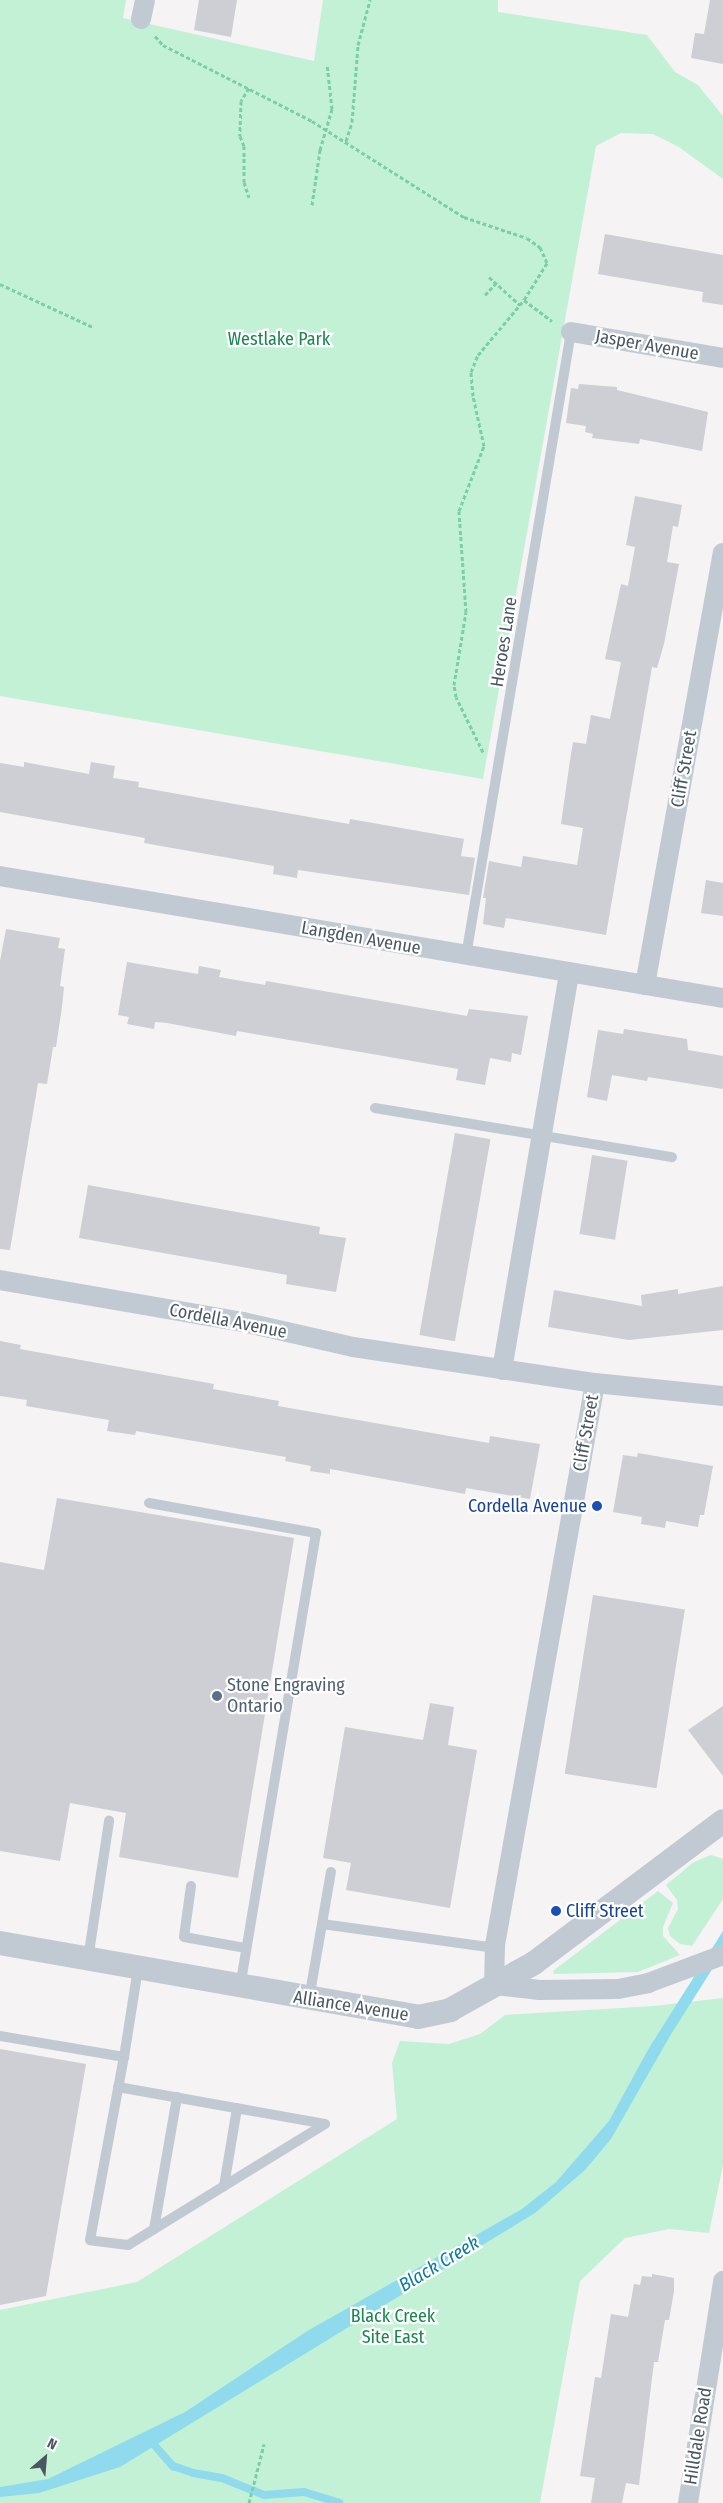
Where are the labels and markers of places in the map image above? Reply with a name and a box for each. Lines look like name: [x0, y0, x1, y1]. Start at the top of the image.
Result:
place label: Cordella Avenue: [468, 1495, 587, 1517]
marker: Cordella Avenue: [591, 1500, 603, 1512]
place label: Stone Engraving Ontario: [227, 1675, 345, 1718]
marker: Stone Engraving Ontario: [211, 1690, 223, 1702]
place label: Cliff Street: [566, 1900, 644, 1922]
marker: Cliff Street: [550, 1905, 562, 1917]

